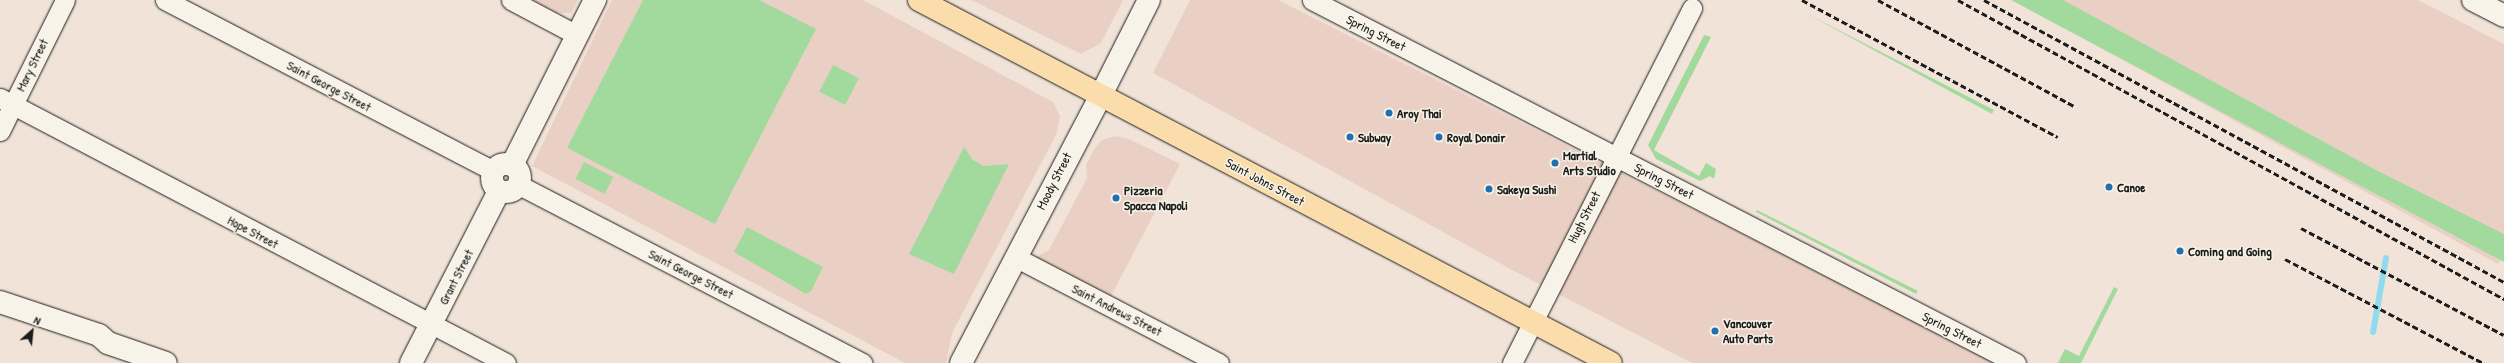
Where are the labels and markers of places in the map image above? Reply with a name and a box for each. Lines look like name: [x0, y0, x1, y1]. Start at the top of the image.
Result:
place label: Aroy Thai: [1397, 105, 1442, 121]
marker: Aroy Thai: [1384, 108, 1394, 118]
place label: Subway: [1358, 129, 1391, 145]
place label: Royal Donair: [1447, 129, 1505, 145]
marker: Subway: [1345, 132, 1355, 142]
marker: Royal Donair: [1434, 132, 1444, 142]
place label: Martial Arts Studio: [1563, 148, 1616, 179]
marker: Martial Arts Studio: [1550, 158, 1560, 168]
place label: Canoe: [2117, 179, 2146, 195]
place label: Sakeya Sushi: [1497, 181, 1557, 197]
marker: Canoe: [2104, 182, 2114, 192]
place label: Pizzeria Spacca Napoli: [1124, 183, 1188, 214]
marker: Sakeya Sushi: [1484, 184, 1494, 194]
marker: Pizzeria Spacca Napoli: [1111, 193, 1121, 203]
place label: Coming and Going: [2188, 243, 2272, 259]
marker: Coming and Going: [2175, 246, 2185, 256]
place label: Vancouver Auto Parts: [1723, 316, 1773, 347]
marker: Vancouver Auto Parts: [1710, 326, 1720, 336]

